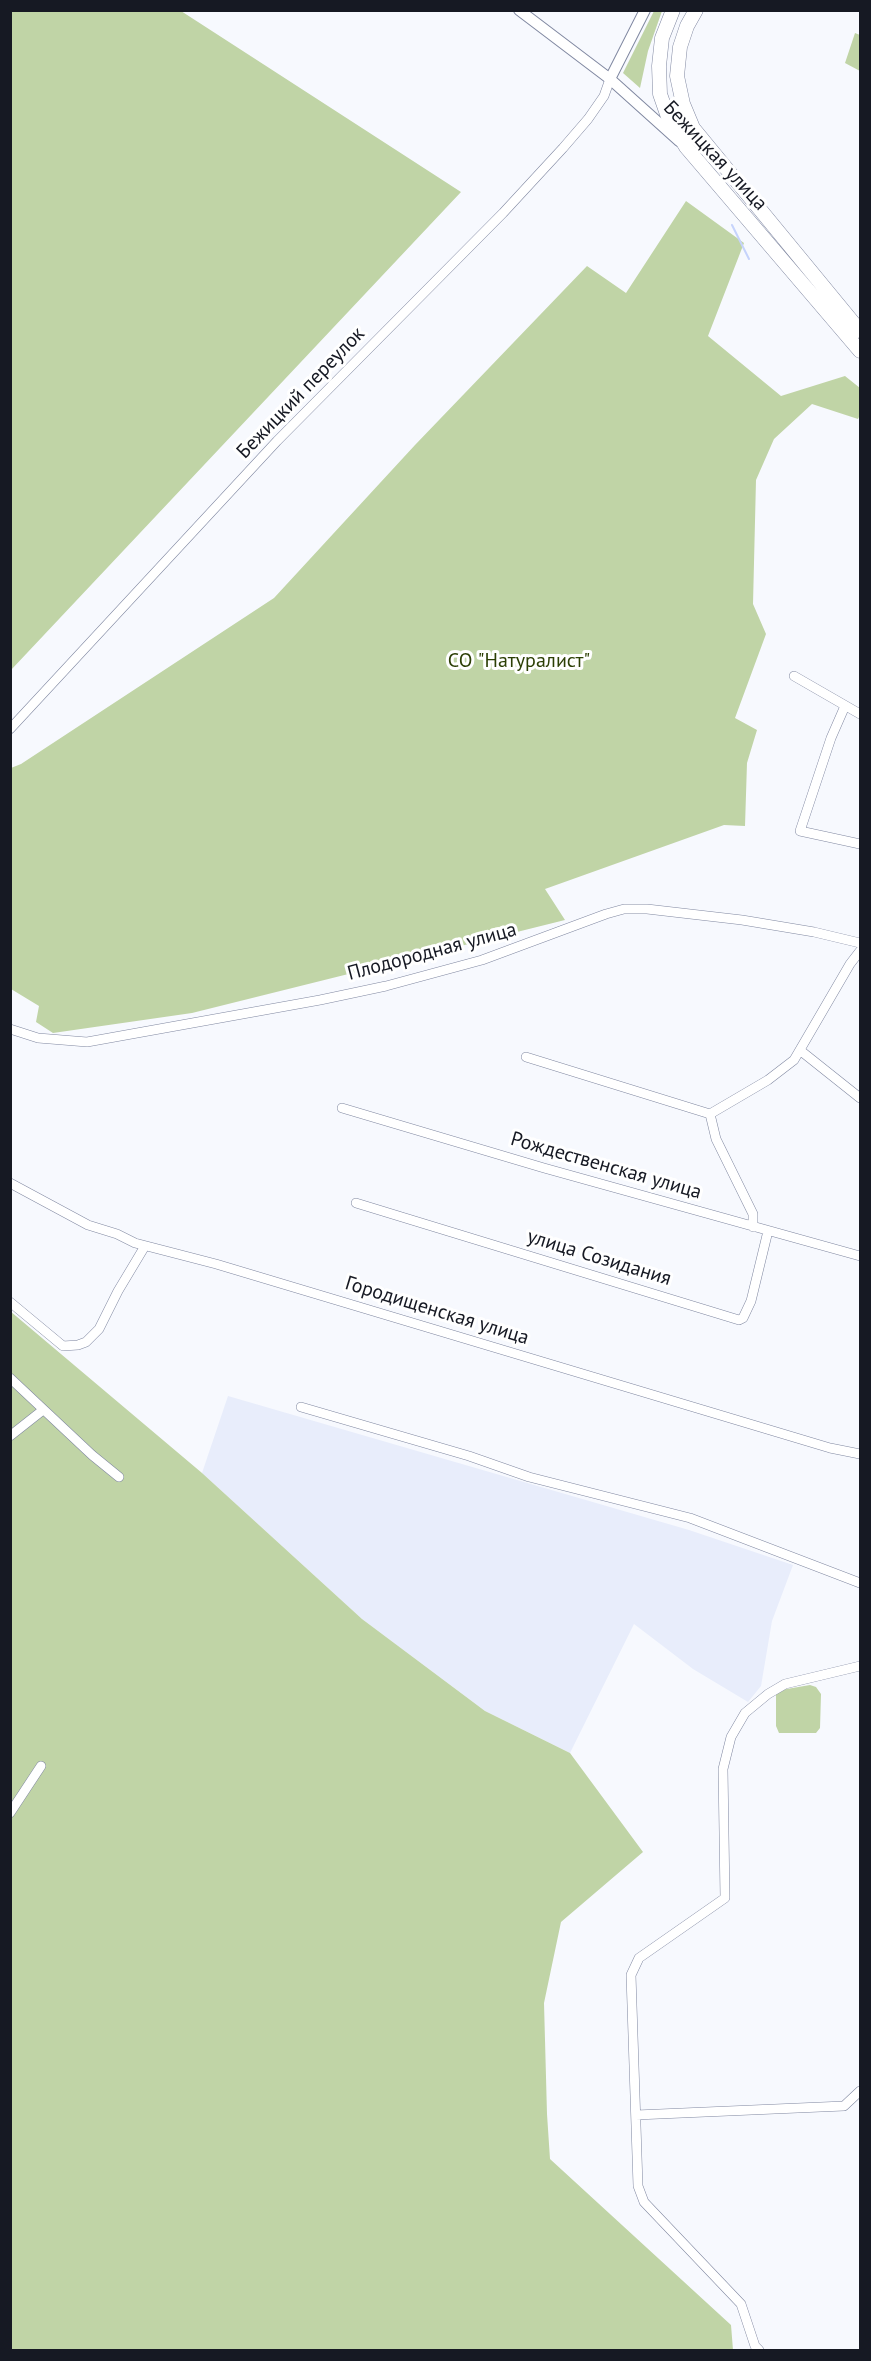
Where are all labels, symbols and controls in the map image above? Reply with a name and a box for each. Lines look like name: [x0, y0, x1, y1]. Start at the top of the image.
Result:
street label: Бежицкая улица: [658, 96, 772, 216]
street label: Бежицкий переулок: [232, 322, 370, 464]
park label: СО "Натуралист": [448, 649, 590, 673]
street label: Плодородная улица: [345, 918, 519, 986]
street label: Рождественская улица: [508, 1127, 704, 1205]
street label: улица Созидания: [524, 1225, 674, 1291]
street label: Городищенская улица: [342, 1272, 532, 1350]

